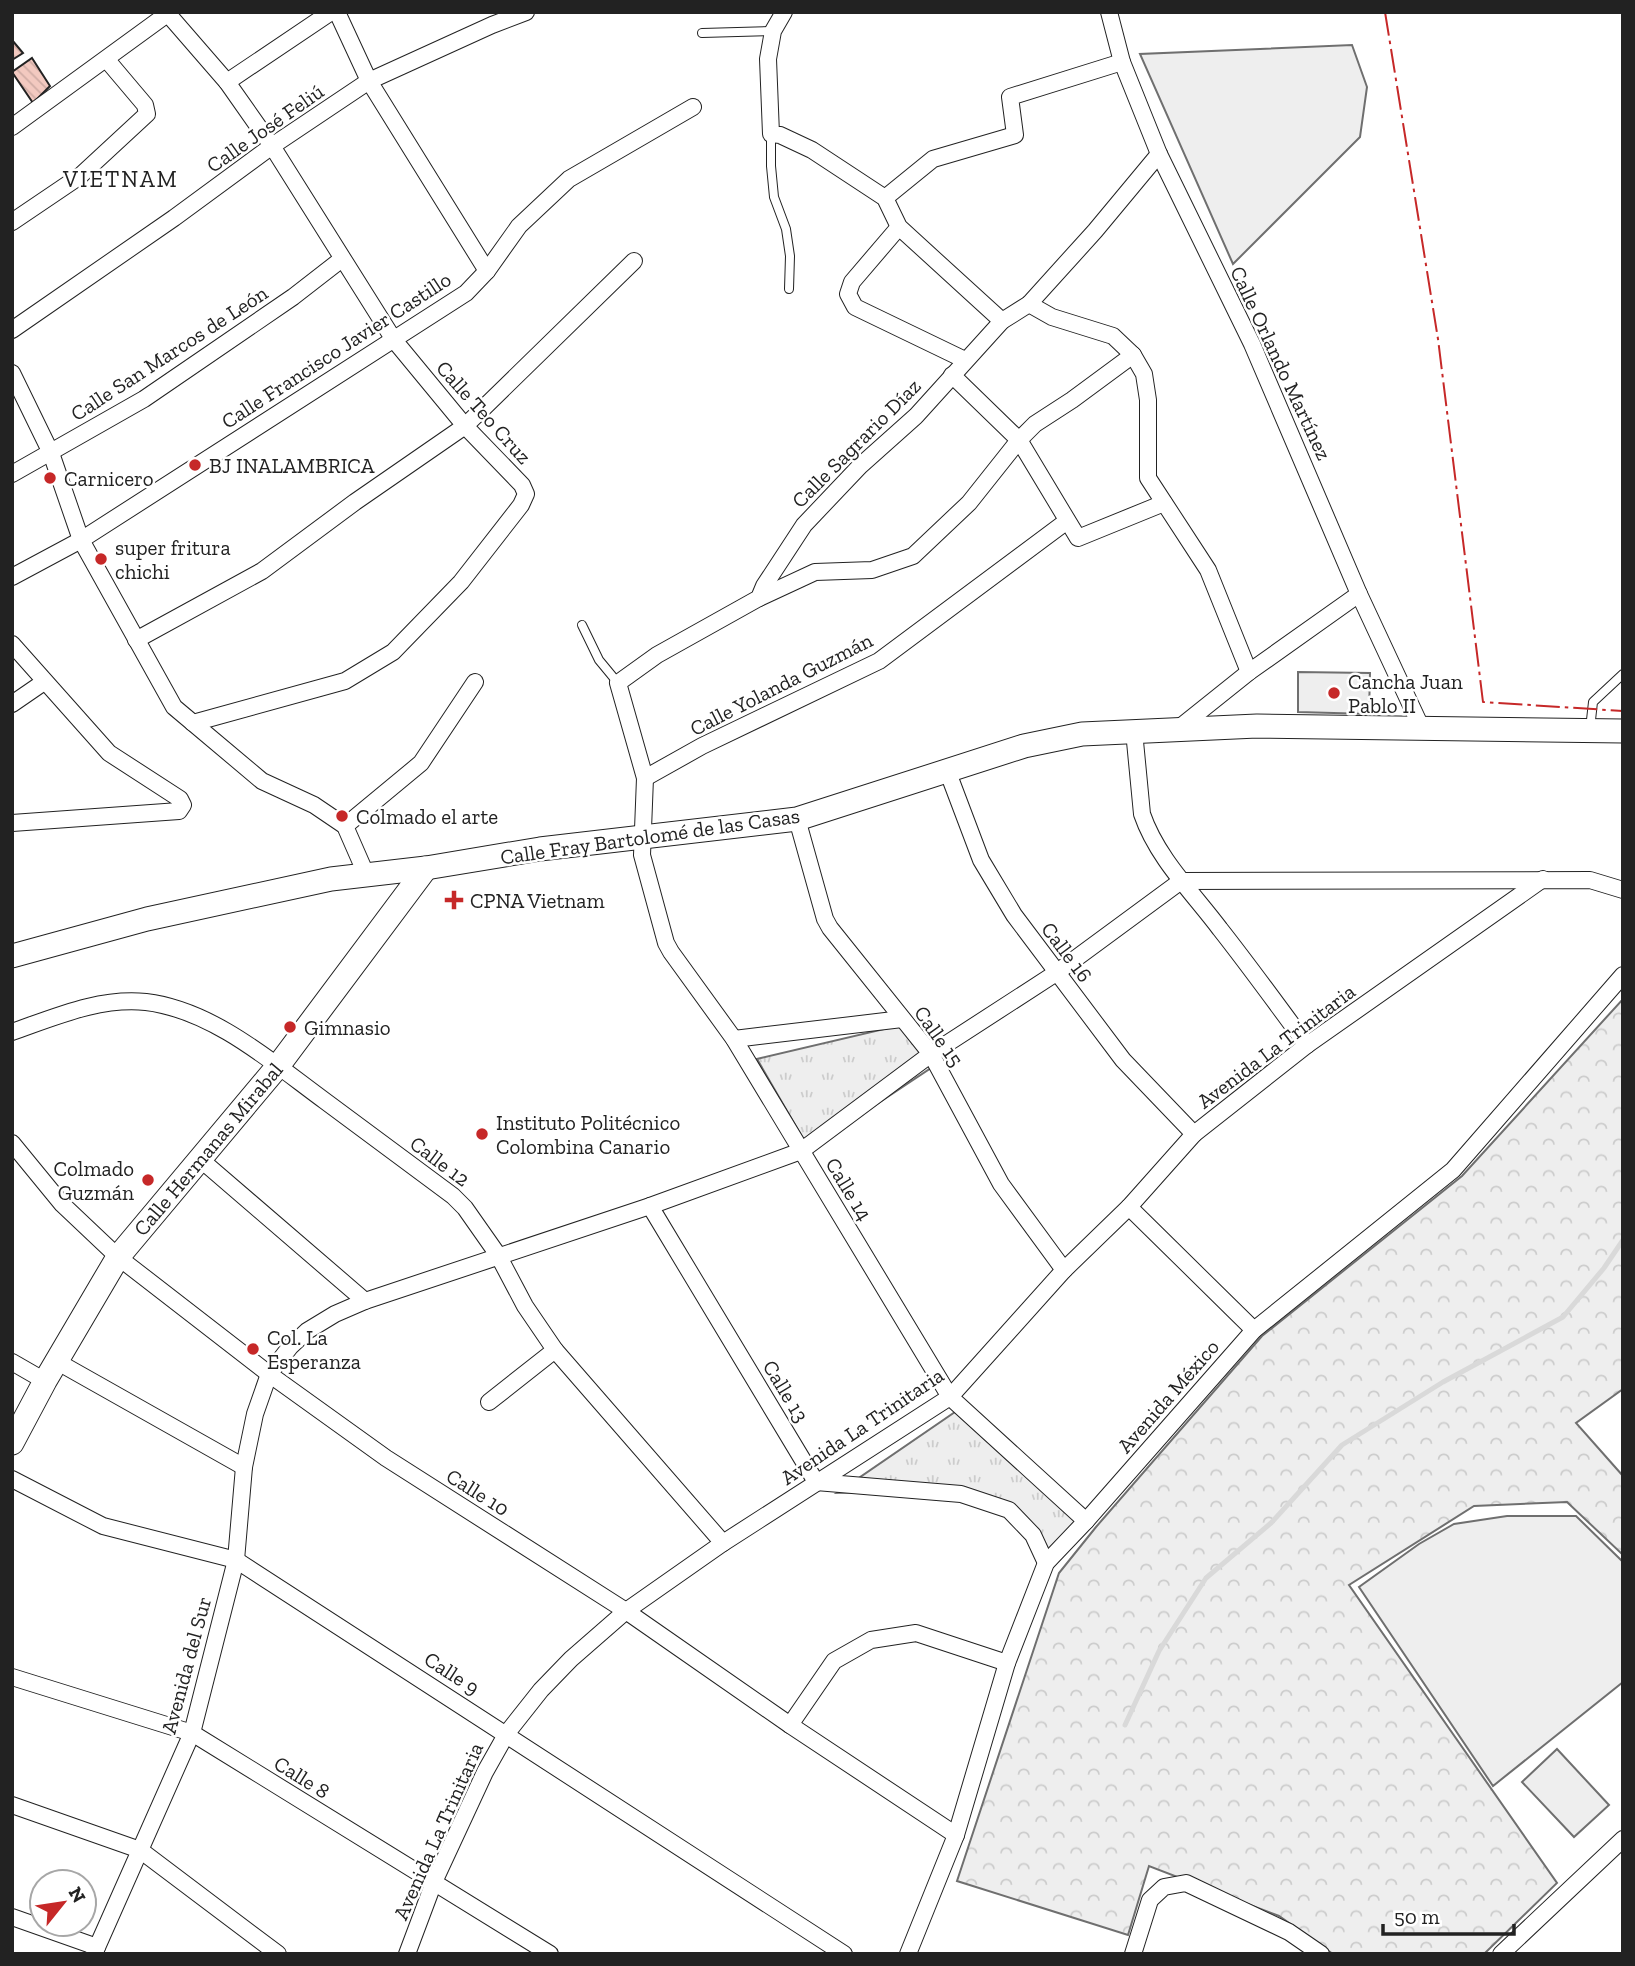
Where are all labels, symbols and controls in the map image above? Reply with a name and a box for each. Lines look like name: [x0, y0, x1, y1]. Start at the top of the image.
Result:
street label: Calle José Feliú: [202, 78, 329, 178]
district label: VIETNAM: [62, 165, 179, 193]
street label: Calle Orlando Martínez: [1225, 262, 1337, 464]
street label: Calle Francisco Javier Castillo: [216, 266, 456, 434]
street label: Calle San Marcos de León: [66, 280, 272, 426]
street label: Calle Teo Cruz: [431, 355, 537, 469]
street label: Calle Sagrario Díaz: [786, 373, 926, 513]
place label: BJ INALAMBRICA: [209, 453, 375, 478]
marker: BJ INALAMBRICA: [187, 457, 203, 473]
place label: Carnicero: [64, 466, 154, 491]
marker: Carnicero: [42, 470, 58, 486]
place label: super fritura chichi: [115, 535, 231, 584]
marker: super fritura chichi: [93, 551, 109, 567]
street label: Calle Yolanda Guzmán: [686, 627, 876, 741]
place label: Cancha Juan Pablo II: [1348, 669, 1463, 718]
marker: Cancha Juan Pablo II: [1326, 685, 1342, 701]
street label: Calle Fray Bartolomé de las Casas: [499, 803, 801, 869]
place label: Colmado el arte: [356, 804, 498, 829]
marker: Colmado el arte: [334, 808, 350, 824]
place label: CPNA Vietnam: [470, 888, 605, 913]
marker: CPNA Vietnam: [444, 890, 464, 910]
street label: Calle 16: [1036, 917, 1098, 987]
street label: Avenida La Trinitaria: [1192, 978, 1360, 1114]
street label: Calle 15: [909, 1001, 969, 1071]
place label: Gimnasio: [304, 1015, 391, 1040]
marker: Gimnasio: [282, 1019, 298, 1035]
street label: Calle Hermanas Mirabal: [128, 1057, 288, 1241]
place label: Instituto Politécnico Colombina Canario: [496, 1110, 680, 1159]
marker: Instituto Politécnico Colombina Canario: [474, 1126, 490, 1142]
street label: Calle 12: [405, 1130, 475, 1192]
street label: Calle 14: [821, 1153, 877, 1225]
place label: Colmado Guzmán: [54, 1156, 134, 1205]
marker: Colmado Guzmán: [140, 1172, 156, 1188]
place label: Col. La Esperanza: [267, 1325, 361, 1374]
street label: Avenida México: [1112, 1334, 1224, 1458]
marker: Col. La Esperanza: [245, 1341, 261, 1357]
street label: Calle 13: [758, 1355, 814, 1427]
street label: Avenida La Trinitaria: [776, 1362, 948, 1490]
street label: Calle 10: [442, 1463, 514, 1521]
street label: Avenida del Sur: [156, 1594, 216, 1736]
street label: Calle 9: [420, 1646, 484, 1700]
street label: Avenida La Trinitaria: [388, 1739, 488, 1923]
street label: Calle 8: [270, 1750, 334, 1804]
north arrow: [28, 1868, 98, 1938]
text: N: [64, 1883, 91, 1907]
scale bar: [1383, 1892, 1514, 1936]
text: 50 m: [1394, 1904, 1440, 1929]

